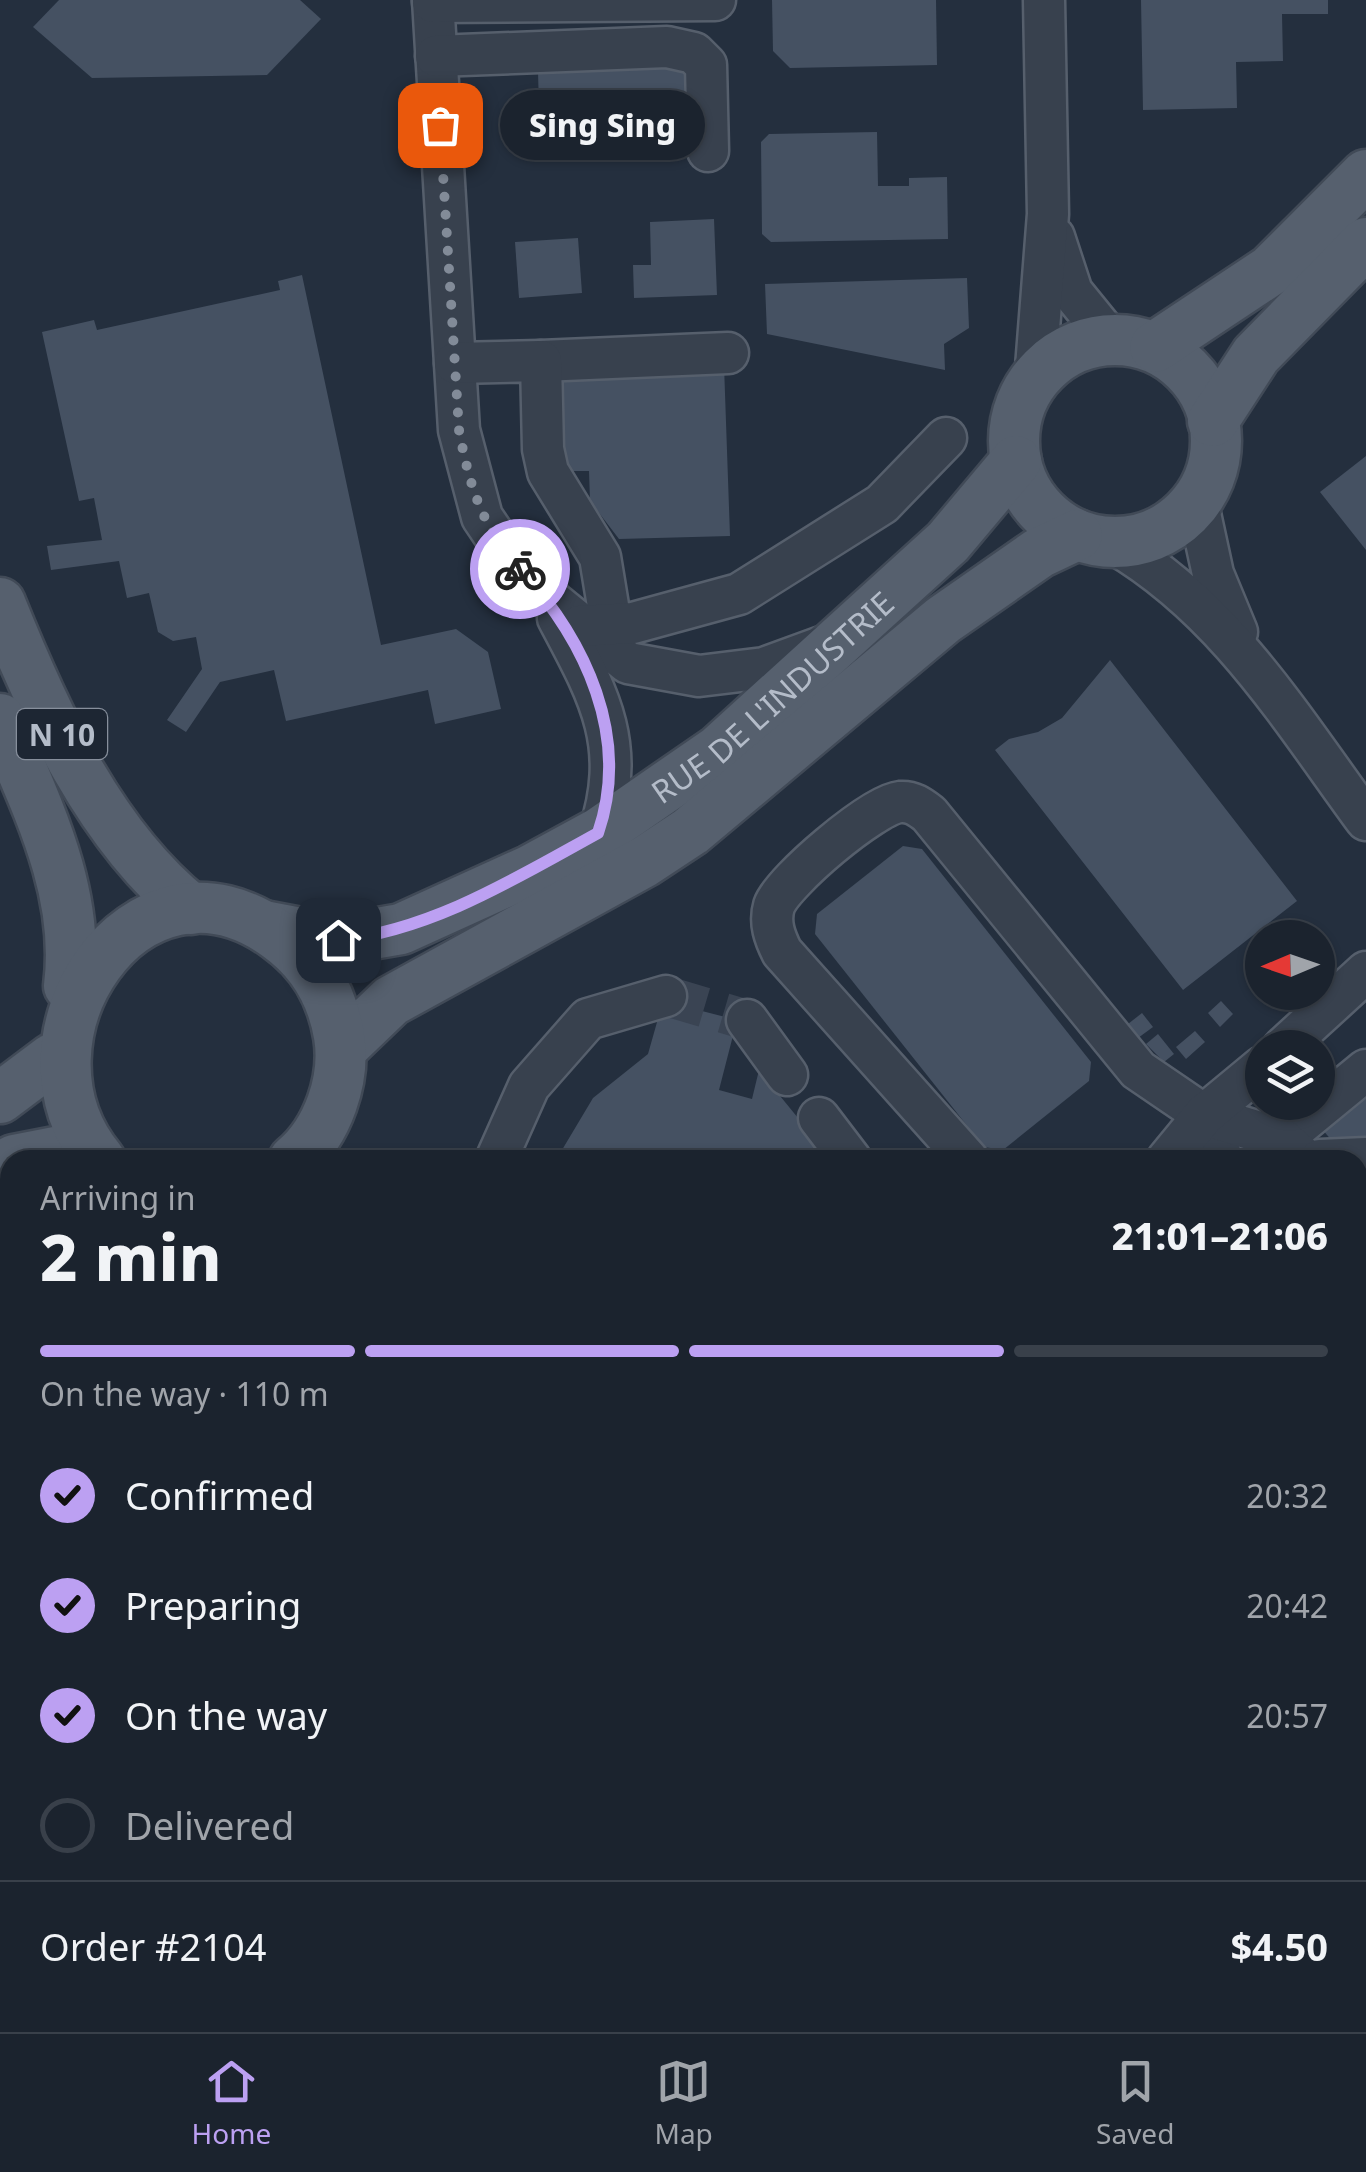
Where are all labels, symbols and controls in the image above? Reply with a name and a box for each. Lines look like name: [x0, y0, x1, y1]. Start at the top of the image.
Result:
pin: [398, 83, 483, 168]
callout: Sing Sing: [500, 90, 705, 160]
icon: bag: [413, 98, 468, 153]
text: Sing Sing: [529, 103, 676, 146]
courier: [470, 519, 570, 619]
icon: bike: [493, 542, 548, 597]
street label: RUE DE L'INDUSTRIE: [642, 581, 902, 812]
road number: N 10: [17, 709, 107, 759]
pin: [296, 898, 381, 983]
icon: home: [311, 913, 366, 968]
north arrow: [1245, 920, 1335, 1010]
map controls: [1245, 920, 1335, 1120]
button: layers: [1245, 1030, 1335, 1120]
text: Arriving in: [40, 1176, 195, 1219]
text: 21:01–21:06: [1112, 1209, 1328, 1261]
text: 2 min: [40, 1212, 222, 1300]
text: On the way · 110 m: [40, 1372, 329, 1415]
icon: check: [40, 1468, 95, 1523]
text: Confirmed: [125, 1469, 314, 1521]
text: 20:32: [1246, 1474, 1328, 1517]
icon: check: [40, 1578, 95, 1633]
text: Preparing: [125, 1579, 301, 1631]
text: 20:42: [1246, 1584, 1328, 1627]
icon: check: [40, 1688, 95, 1743]
text: On the way: [125, 1689, 327, 1741]
text: 20:57: [1246, 1694, 1328, 1737]
text: Delivered: [125, 1799, 294, 1851]
text: Order #2104: [40, 1920, 266, 1972]
text: $4.50: [1230, 1920, 1328, 1972]
tab: Home: [192, 2054, 271, 2152]
tab: Map: [655, 2054, 713, 2152]
tab: Saved: [1096, 2054, 1174, 2152]

